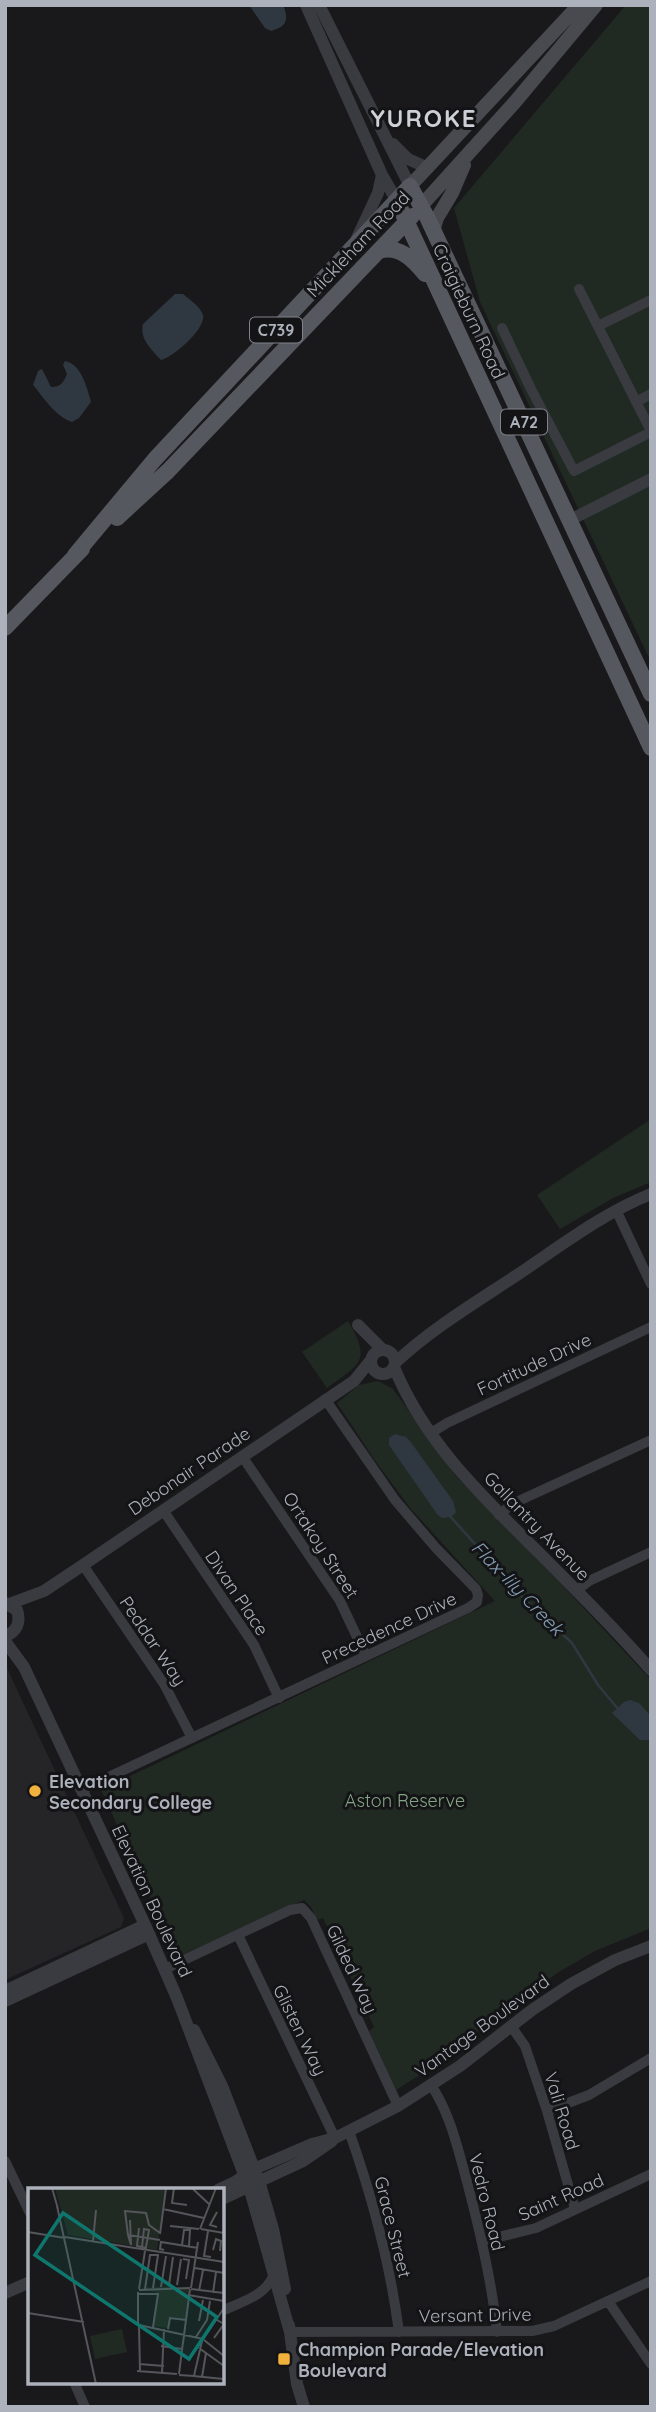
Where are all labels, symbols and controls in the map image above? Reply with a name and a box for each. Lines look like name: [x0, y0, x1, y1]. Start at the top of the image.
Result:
district label: YUROKE: [371, 103, 477, 133]
street label: Mickleham Road: [301, 186, 415, 302]
street label: Craigieburn Road: [428, 240, 510, 382]
road number: C739: [250, 318, 302, 342]
road number: A72: [501, 410, 547, 434]
street label: Fortitude Drive: [473, 1328, 595, 1400]
street label: Debonair Parade: [124, 1422, 254, 1520]
street label: Gallantry Avenue: [479, 1467, 595, 1585]
street label: Ortakoy Street: [278, 1488, 364, 1602]
water label: Flax-lily Creek: [467, 1536, 571, 1642]
street label: Divan Place: [200, 1546, 274, 1640]
street label: Precedence Drive: [318, 1587, 460, 1669]
street label: Peddar Way: [114, 1592, 192, 1690]
place label: Elevation Secondary College: [49, 1770, 212, 1814]
marker: Elevation Secondary College: [27, 1783, 43, 1799]
park label: Aston Reserve: [345, 1789, 465, 1812]
street label: Elevation Boulevard: [107, 1821, 197, 1981]
street label: Gilded Way: [321, 1921, 383, 2017]
street label: Vantage Boulevard: [410, 1969, 554, 2083]
street label: Glisten Way: [268, 1981, 332, 2079]
street label: Vali Road: [539, 2069, 585, 2153]
street label: Vedro Road: [464, 2151, 510, 2253]
street label: Saint Road: [515, 2168, 607, 2226]
street label: Grace Street: [369, 2174, 417, 2280]
inset map: [28, 2188, 224, 2384]
street label: Versant Drive: [418, 2303, 532, 2327]
place label: Champion Parade/Elevation Boulevard: [298, 2338, 544, 2382]
marker: Champion Parade/Elevation Boulevard: [276, 2351, 292, 2367]

